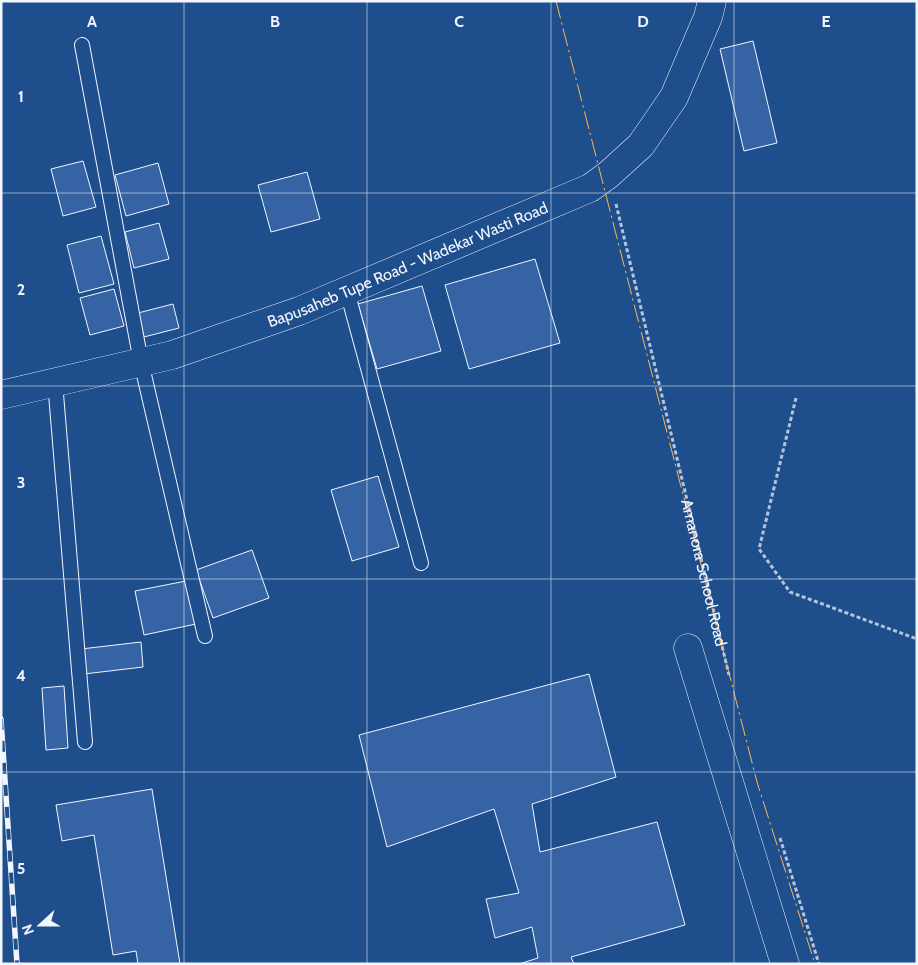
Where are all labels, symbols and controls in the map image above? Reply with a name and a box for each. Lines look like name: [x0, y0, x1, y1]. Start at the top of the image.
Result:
text: A: [87, 12, 97, 31]
text: B: [270, 12, 280, 31]
text: C: [454, 12, 464, 31]
text: D: [637, 12, 649, 31]
text: E: [821, 12, 831, 31]
text: 1: [18, 87, 24, 106]
street label: Bapusaheb Tupe Road - Wadekar Wasti Road: [265, 198, 551, 331]
text: 2: [17, 280, 25, 299]
text: 3: [17, 473, 25, 492]
street label: Amanora School Road: [677, 497, 731, 648]
text: 4: [16, 666, 26, 685]
text: 5: [17, 859, 25, 878]
north arrow: [15, 900, 65, 950]
text: N: [18, 922, 38, 938]

